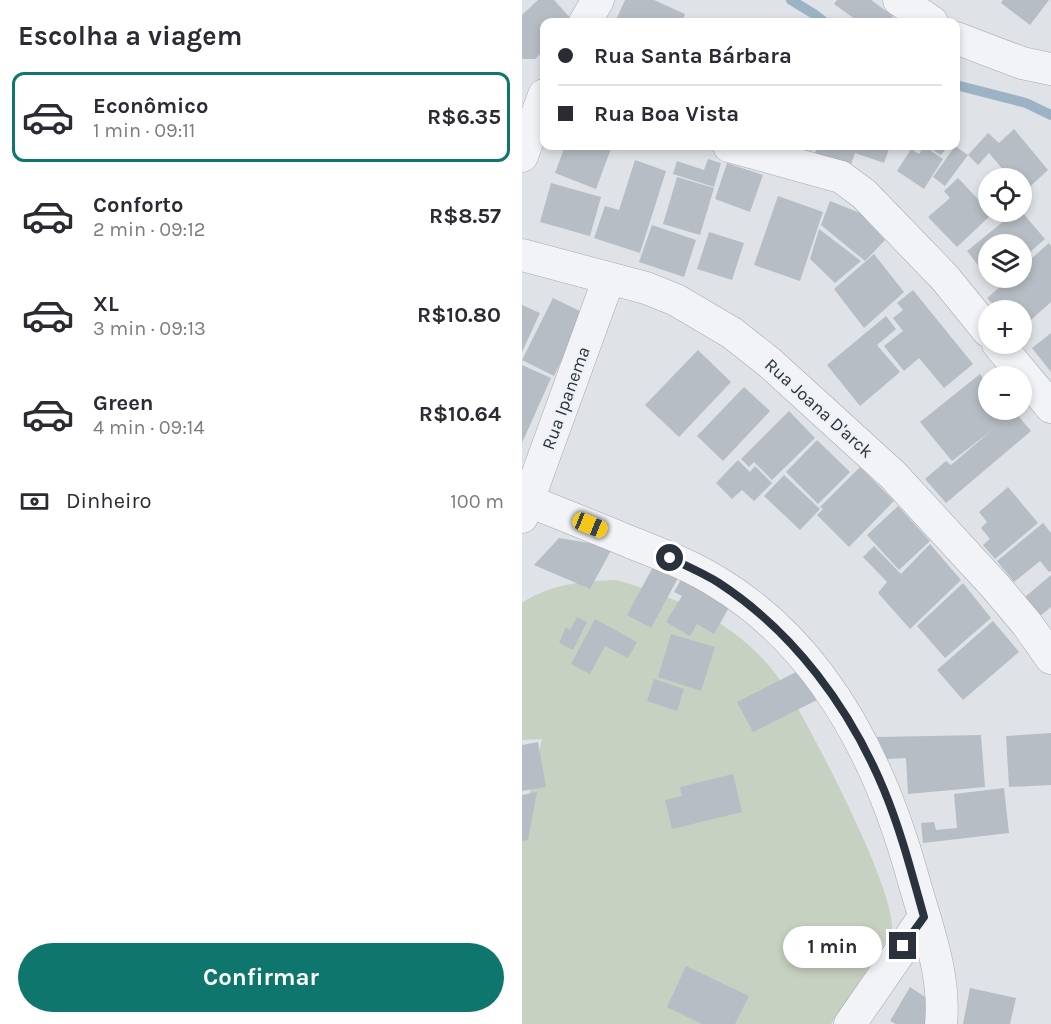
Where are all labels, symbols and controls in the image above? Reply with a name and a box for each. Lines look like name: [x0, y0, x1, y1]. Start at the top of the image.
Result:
text: Escolha a viagem: [18, 20, 242, 52]
text: Rua Santa Bárbara: [594, 43, 792, 69]
icon: car: [21, 90, 75, 144]
text: Econômico: [93, 93, 208, 119]
text: Rua Boa Vista: [594, 101, 739, 127]
text: R$6.35: [427, 104, 501, 130]
text: 1 min · 09:11: [93, 119, 195, 142]
map controls: [978, 168, 1032, 420]
button: locate: [978, 168, 1032, 222]
icon: car: [21, 189, 75, 243]
text: Conforto: [93, 192, 183, 218]
text: R$8.57: [429, 203, 501, 229]
text: 2 min · 09:12: [93, 218, 205, 241]
button: layers: [978, 234, 1032, 288]
icon: car: [21, 288, 75, 342]
text: XL: [93, 291, 119, 317]
button: +: [978, 300, 1032, 354]
text: R$10.80: [417, 302, 501, 328]
text: 3 min · 09:13: [93, 317, 206, 340]
street label: Rua Ipanema: [537, 343, 595, 453]
street label: Rua Joana D'arck: [760, 354, 878, 462]
button: −: [978, 366, 1032, 420]
icon: car: [21, 387, 75, 441]
text: Green: [93, 390, 154, 416]
text: R$10.64: [419, 401, 501, 427]
text: 4 min · 09:14: [93, 416, 205, 439]
icon: cash: [18, 485, 51, 518]
text: Dinheiro: [66, 488, 151, 514]
text: 100 m: [450, 490, 504, 513]
car: [570, 510, 610, 540]
route start: [656, 544, 683, 571]
callout: 1 min: [783, 925, 882, 967]
route end: [889, 932, 916, 959]
text: 1 min: [807, 935, 858, 958]
button: Confirmar: [18, 943, 504, 1012]

